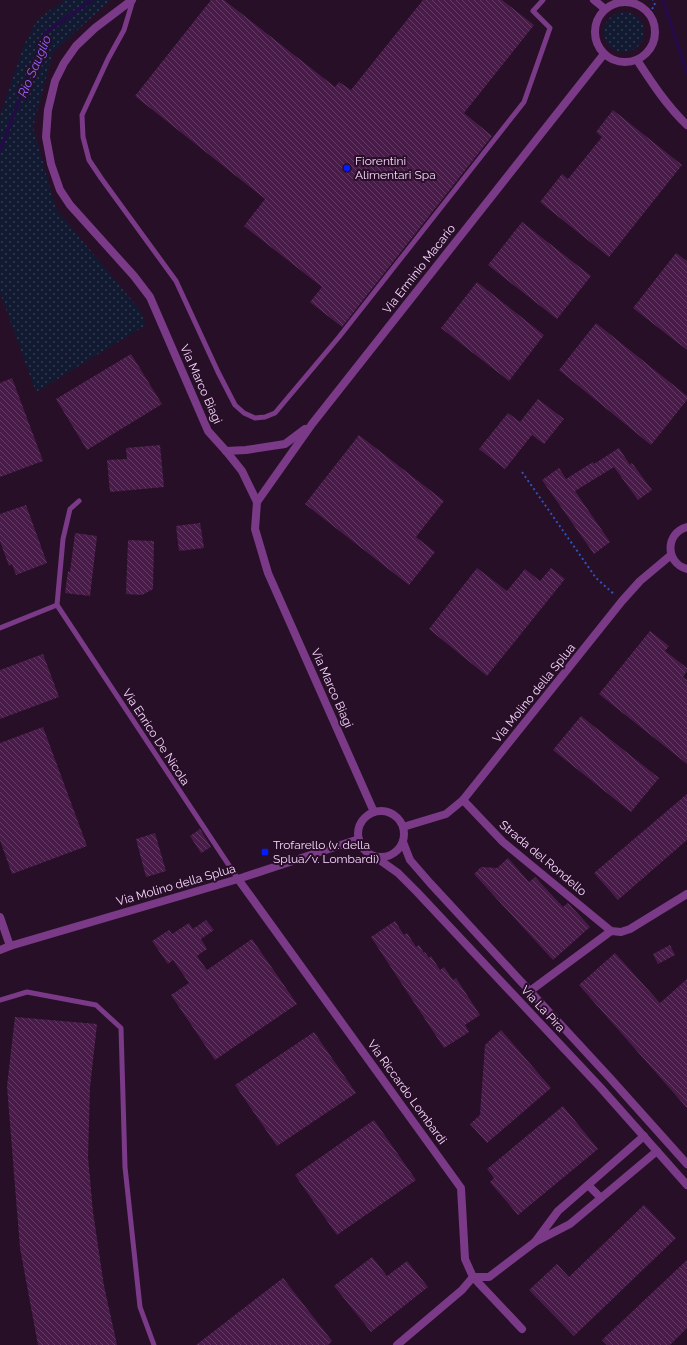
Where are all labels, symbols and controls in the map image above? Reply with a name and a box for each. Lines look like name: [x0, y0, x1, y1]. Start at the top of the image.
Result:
water label: Rio Sauglio: [15, 33, 54, 99]
place label: Fiorentini Alimentari Spa: [355, 154, 436, 182]
marker: Fiorentini Alimentari Spa: [342, 163, 352, 173]
street label: Via Erminio Macario: [380, 222, 458, 316]
street label: Via Marco Biagi: [177, 342, 225, 426]
street label: Via Molino della Splua: [490, 641, 578, 745]
street label: Via Marco Biagi: [308, 646, 356, 730]
street label: Via Enrico De Nicola: [120, 686, 192, 788]
street label: Strada del Rondello: [497, 817, 589, 899]
place label: Trofarello (v. della Splua/v. Lombardi): [273, 838, 379, 866]
marker: Trofarello (v. della Splua/v. Lombardi): [260, 847, 270, 857]
street label: Via Molino della Splua: [115, 861, 237, 909]
street label: Via La Pira: [518, 983, 568, 1035]
street label: Via Riccardo Lombardi: [365, 1037, 449, 1147]

